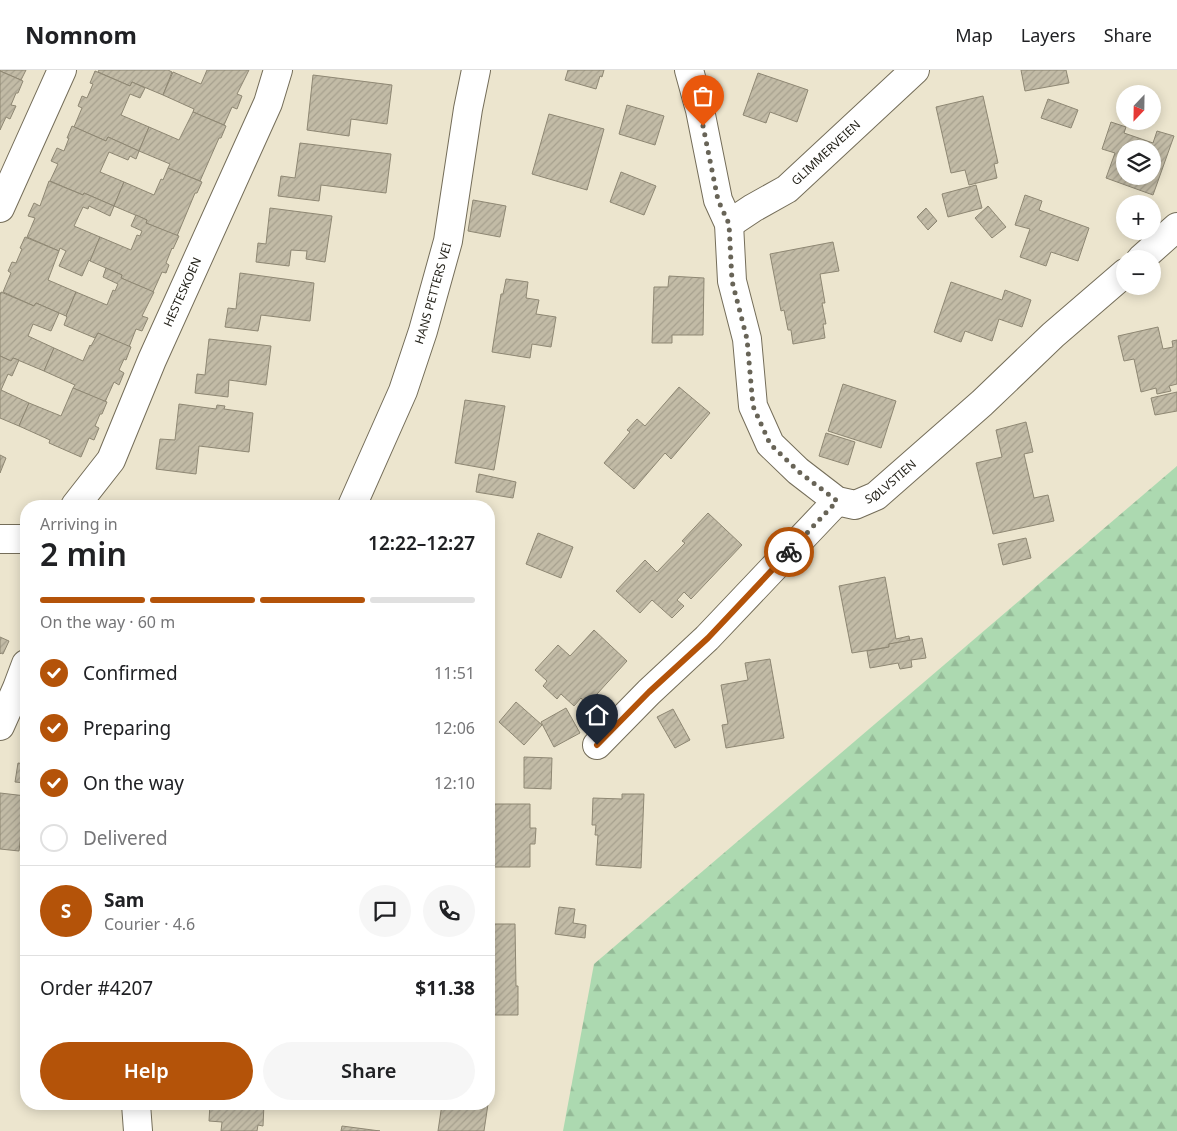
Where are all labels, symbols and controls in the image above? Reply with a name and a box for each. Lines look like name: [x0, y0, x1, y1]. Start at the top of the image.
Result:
text: Nomnom: [25, 18, 137, 51]
text: Map: [955, 23, 993, 47]
text: Layers: [1021, 23, 1076, 47]
text: Share: [1104, 23, 1152, 47]
pin: [682, 75, 724, 126]
icon: bag: [689, 82, 717, 110]
north arrow: [1116, 85, 1161, 130]
map controls: [1116, 85, 1161, 295]
street label: GLIMMERVEIEN: [787, 116, 864, 189]
button: layers: [1116, 140, 1161, 185]
button: +: [1116, 195, 1161, 240]
street label: HANS PETTERS VEI: [410, 241, 455, 346]
button: −: [1116, 250, 1161, 295]
street label: HESTESKOEN: [159, 254, 205, 329]
street label: SØLVSTIEN: [862, 455, 920, 508]
text: Arriving in: [40, 513, 118, 535]
courier: [764, 527, 814, 577]
text: 12:22–12:27: [368, 530, 475, 556]
text: 2 min: [40, 532, 127, 575]
icon: bike: [775, 538, 803, 566]
text: On the way · 60 m: [40, 611, 175, 633]
icon: check: [40, 659, 68, 687]
text: Confirmed: [83, 660, 178, 686]
text: 11:51: [434, 662, 475, 684]
pin: [576, 694, 618, 745]
icon: home: [583, 701, 611, 729]
icon: check: [40, 714, 68, 742]
text: Preparing: [83, 715, 171, 741]
text: 12:06: [434, 717, 475, 739]
icon: check: [40, 769, 68, 797]
text: On the way: [83, 770, 184, 796]
text: 12:10: [434, 772, 475, 794]
text: Delivered: [83, 825, 168, 851]
button: chat: [359, 885, 411, 937]
button: phone: [423, 885, 475, 937]
text: Sam: [104, 887, 144, 913]
text: S: [61, 898, 71, 924]
text: Courier · 4.6: [104, 913, 195, 935]
text: Order #4207: [40, 975, 153, 1001]
text: $11.38: [415, 975, 475, 1001]
button: Help: [40, 1042, 253, 1100]
button: Share: [263, 1042, 475, 1100]

